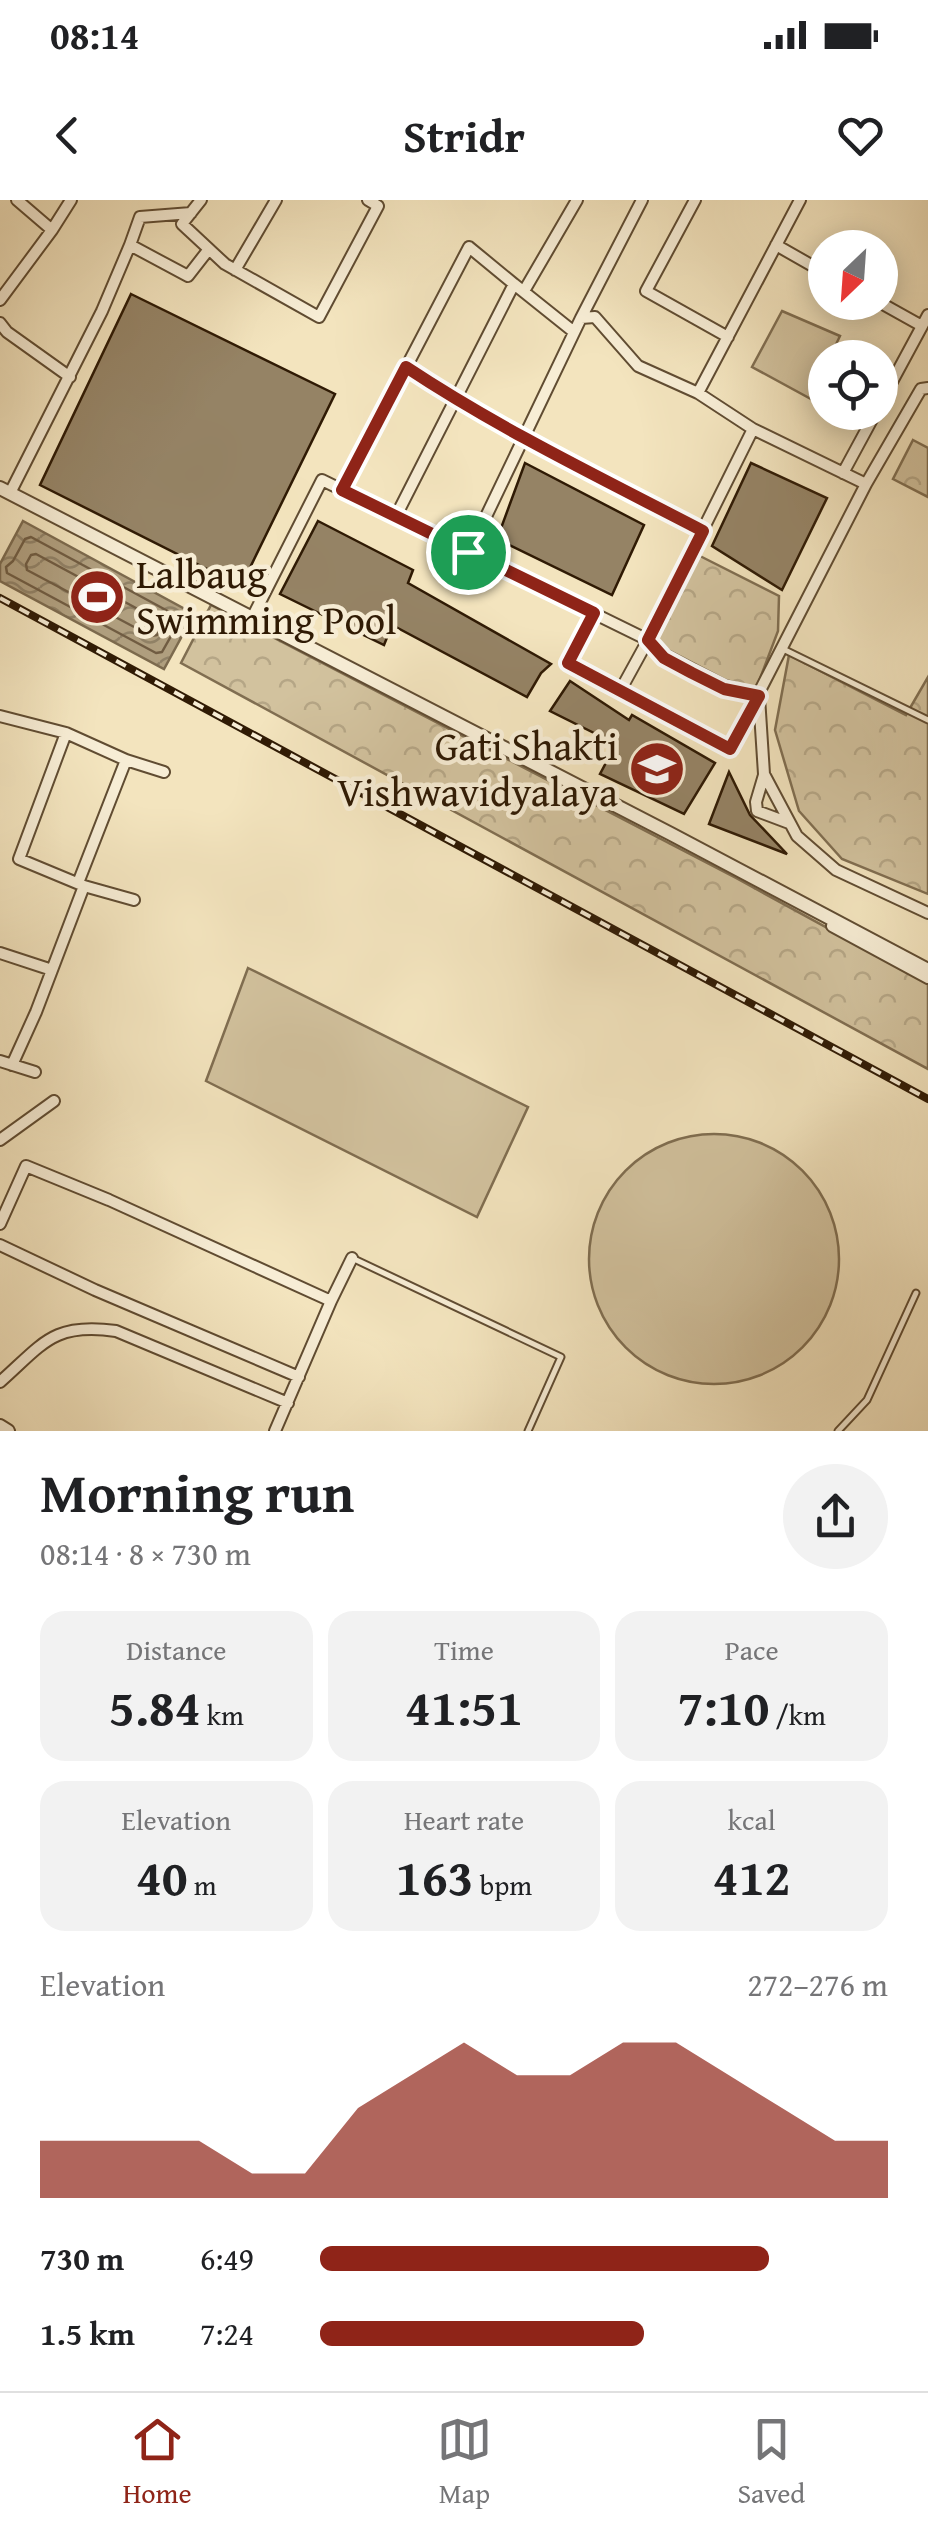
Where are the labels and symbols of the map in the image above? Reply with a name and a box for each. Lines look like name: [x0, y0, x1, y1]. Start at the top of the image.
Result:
north arrow: [808, 230, 898, 320]
pin: [426, 510, 511, 595]
place label: Lalbaug Swimming Pool: [136, 544, 396, 649]
sports icon: Lalbaug Swimming Pool: [67, 567, 127, 627]
place label: Gati Shakti Vishwavidyalaya: [337, 716, 618, 821]
school or university icon: Gati Shakti Vishwavidyalaya: [627, 739, 687, 799]

